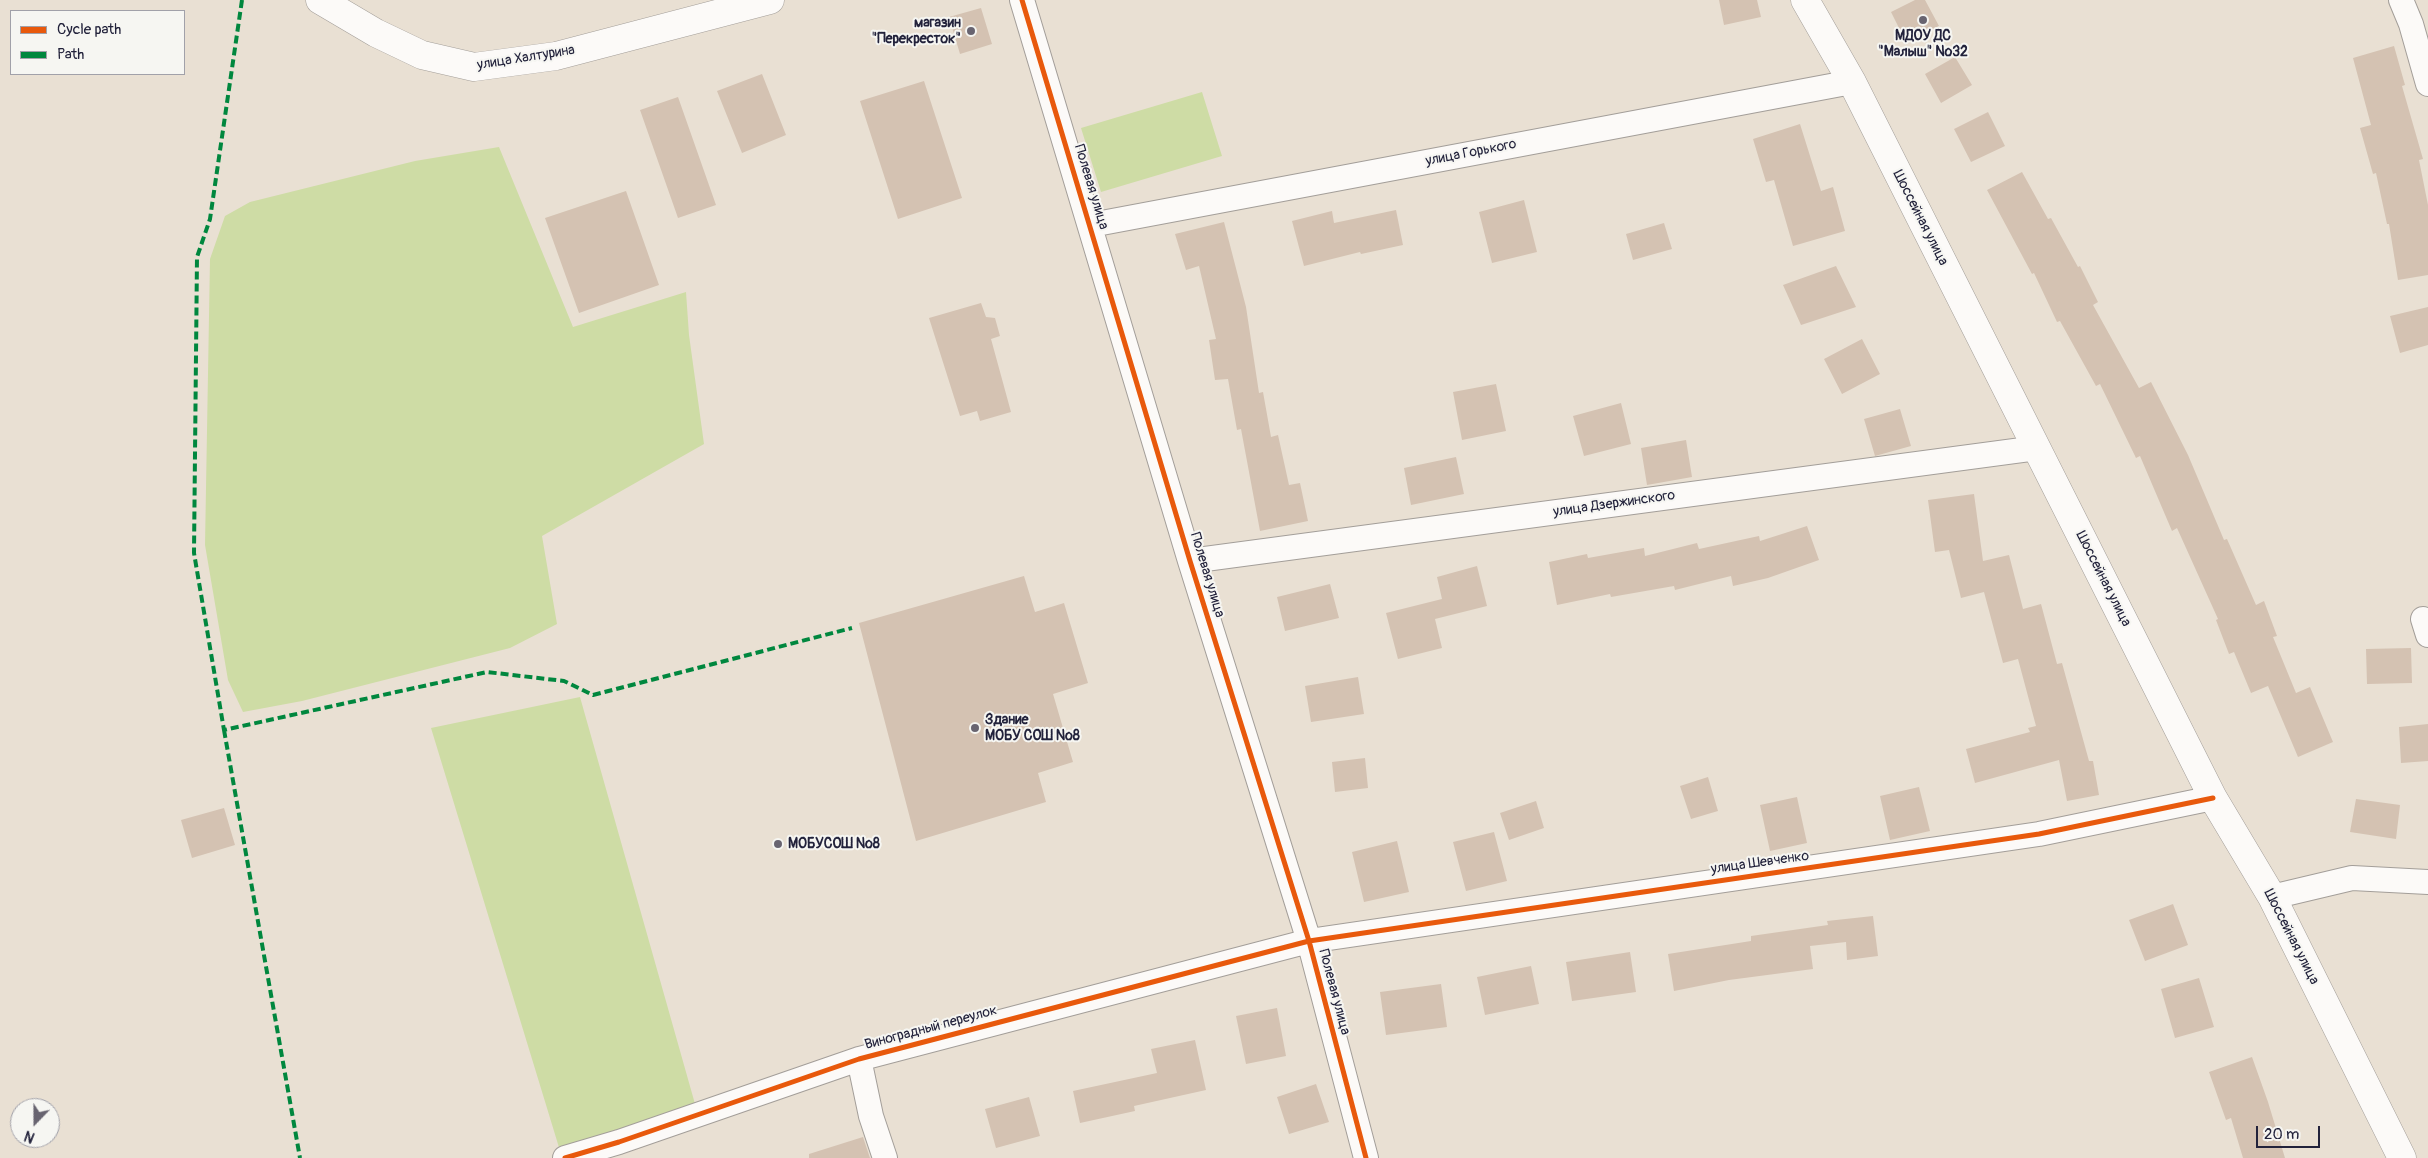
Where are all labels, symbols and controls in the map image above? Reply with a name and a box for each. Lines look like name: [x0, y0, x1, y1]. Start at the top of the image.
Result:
legend: [10, 10, 185, 75]
marker: МДОУ ДС "Малыш" №32: [1917, 14, 1929, 26]
place label: магазин "Перекресток": [871, 15, 961, 48]
text: Cycle path: [57, 20, 121, 39]
marker: магазин "Перекресток": [965, 25, 977, 37]
place label: МДОУ ДС "Малыш" №32: [1878, 28, 1968, 60]
street label: улица Халтурина: [476, 42, 576, 74]
text: Path: [57, 45, 84, 64]
street label: улица Горького: [1424, 136, 1518, 170]
street label: Полевая улица: [1070, 142, 1112, 232]
street label: Шоссейная улица: [1889, 168, 1951, 268]
street label: улица Дзержинского: [1552, 487, 1676, 521]
street label: Шоссейная улица: [2072, 529, 2134, 629]
street label: Полевая улица: [1186, 530, 1228, 620]
place label: Здание МОБУ СОШ №8: [985, 712, 1080, 744]
marker: Здание МОБУ СОШ №8: [969, 722, 981, 734]
place label: МОБУСОШ №8: [788, 836, 880, 852]
marker: МОБУСОШ №8: [772, 838, 784, 850]
street label: улица Шевченко: [1710, 848, 1810, 878]
street label: Шоссейная улица: [2260, 887, 2322, 987]
street label: Полевая улица: [1314, 947, 1354, 1037]
street label: Виноградный переулок: [863, 1002, 999, 1054]
north arrow: [10, 1098, 60, 1148]
scale bar: [2258, 1116, 2322, 1148]
text: 20 m: [2264, 1125, 2299, 1144]
text: N: [22, 1127, 37, 1146]

